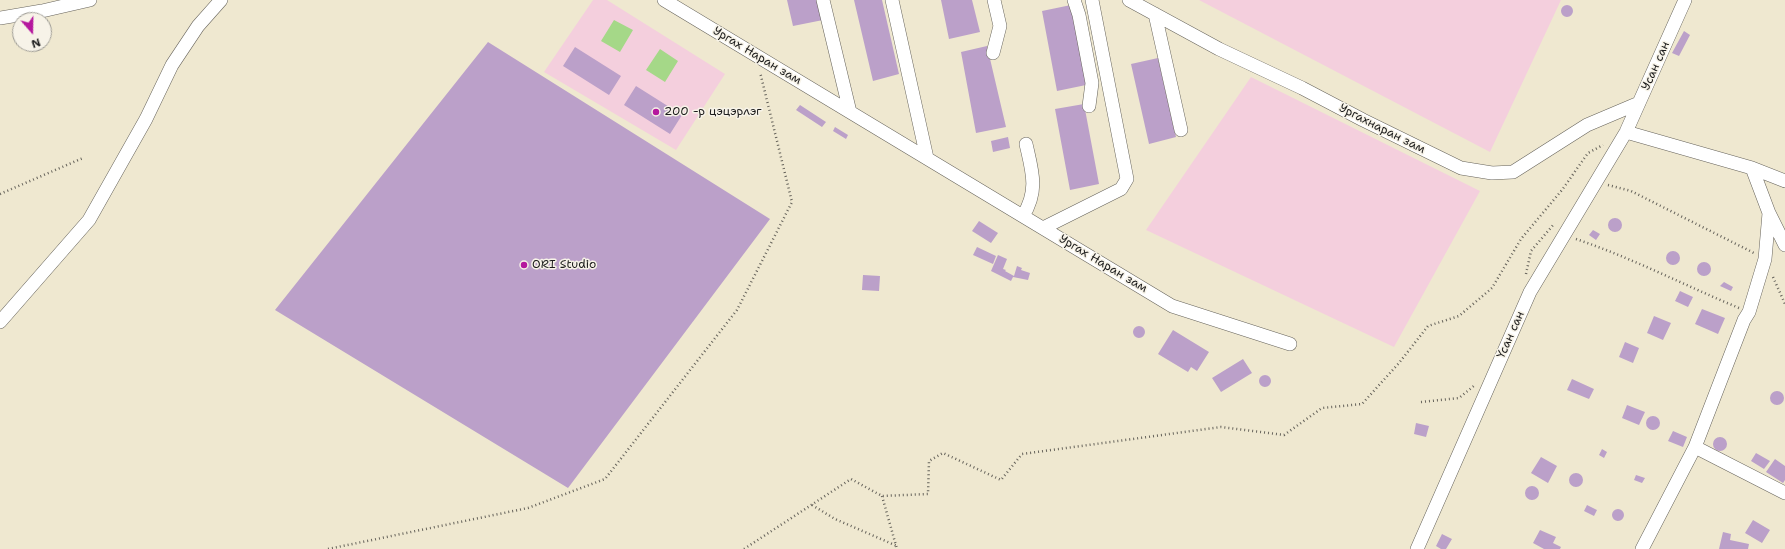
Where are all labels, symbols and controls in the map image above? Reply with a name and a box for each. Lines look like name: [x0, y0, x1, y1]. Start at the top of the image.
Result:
north arrow: [12, 12, 52, 52]
street label: Ургах Наран зам: [710, 24, 804, 88]
text: N: [29, 34, 43, 51]
street label: Усан сан: [1639, 39, 1673, 93]
street label: Ургахнаран зам: [1336, 101, 1428, 157]
place label: 200 -р цэцэрлэг: [664, 105, 762, 119]
marker: 200 -р цэцэрлэг: [651, 107, 661, 117]
street label: Ургах Наран зам: [1056, 232, 1150, 296]
place label: ORI Studio: [532, 258, 596, 272]
marker: ORI Studio: [519, 260, 529, 270]
street label: Үсан сан: [1494, 309, 1528, 361]

